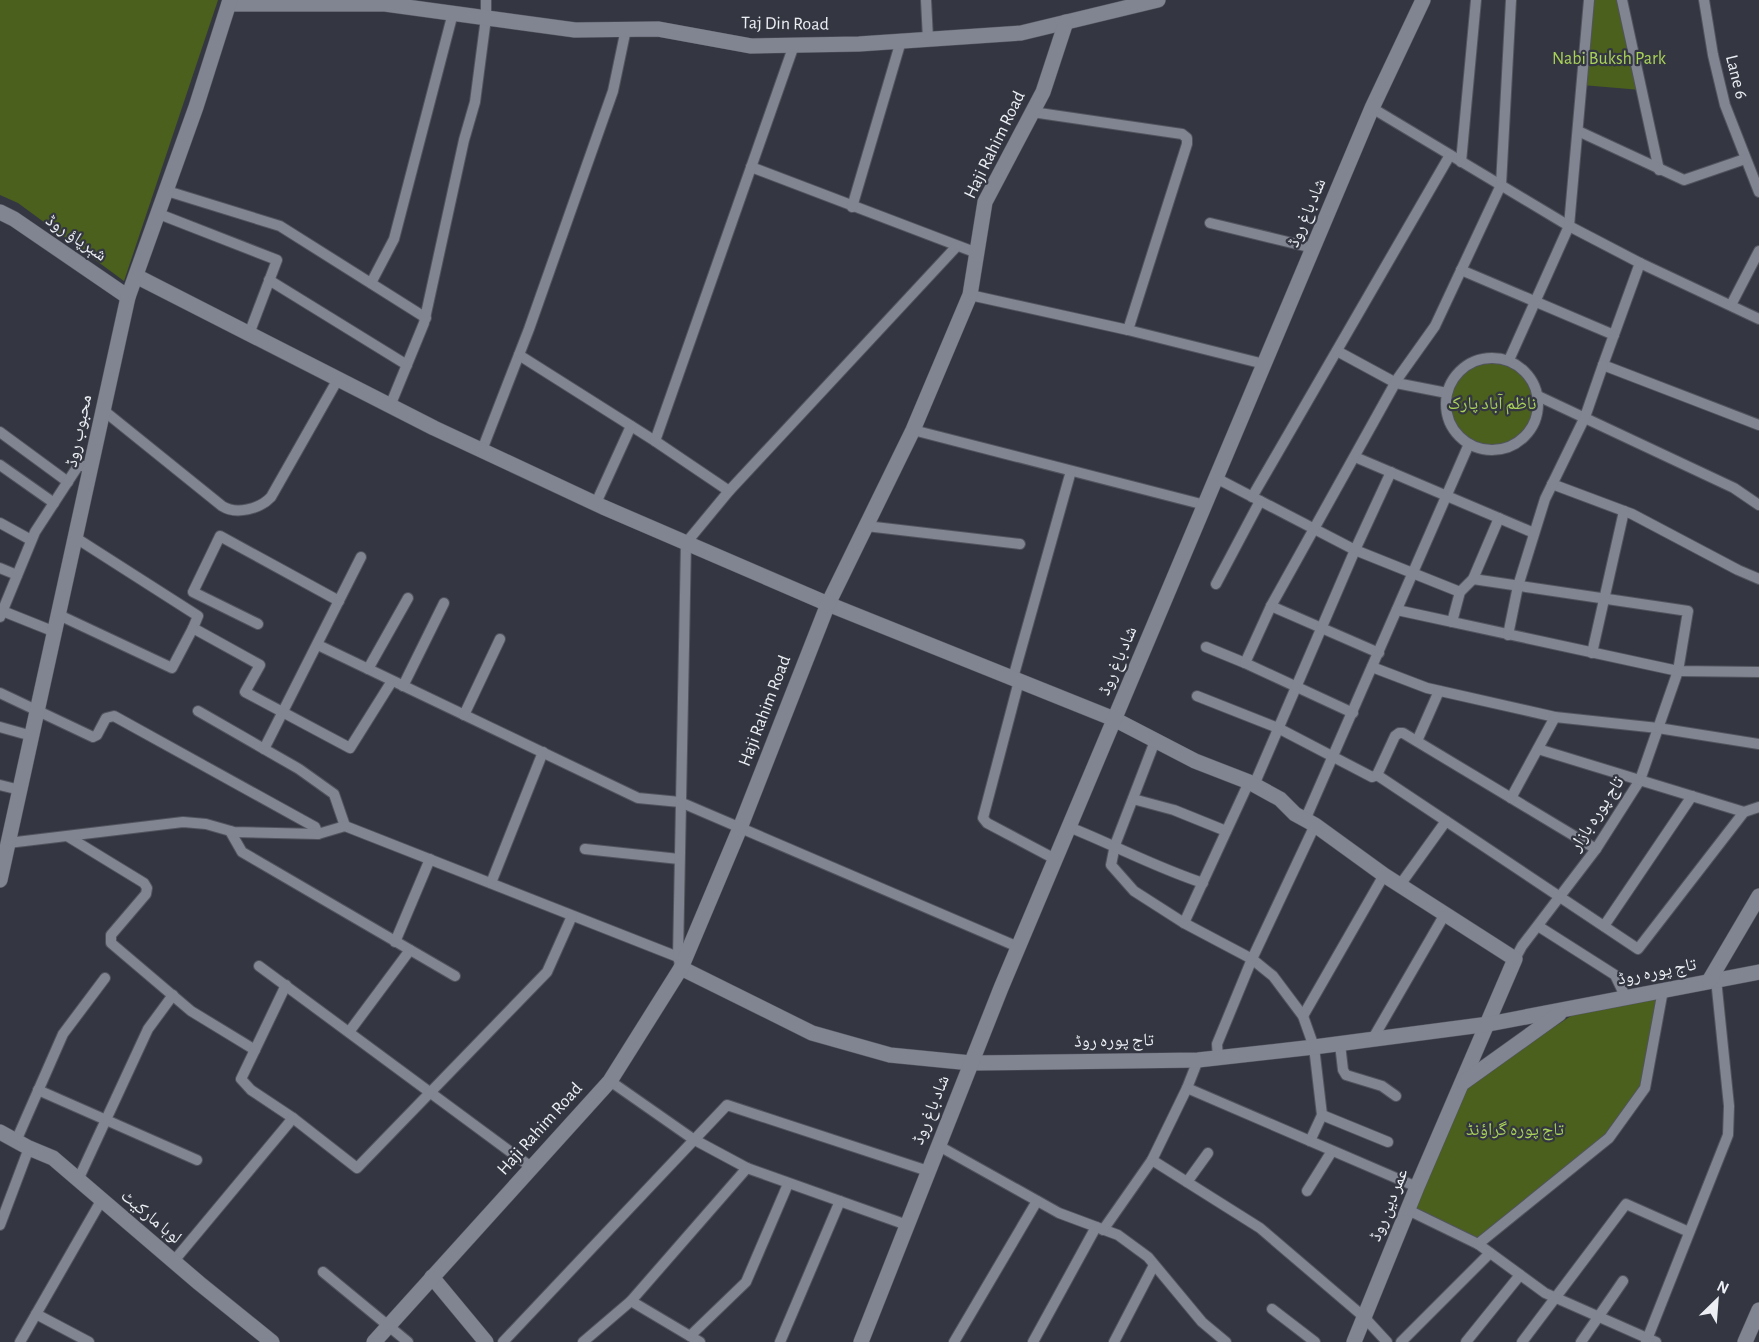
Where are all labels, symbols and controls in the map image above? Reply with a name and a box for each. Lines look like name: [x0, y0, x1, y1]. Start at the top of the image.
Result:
street label: Taj Din Road: [741, 14, 829, 34]
park label: Nabi Buksh Park: [1552, 50, 1667, 68]
street label: Lane 6: [1722, 53, 1750, 101]
street label: Haji Rahim Road: [961, 88, 1029, 202]
street label: شاد باغ روڈ: [1284, 176, 1330, 251]
street label: شېرپاؤ روڈ: [42, 211, 110, 266]
street label: محبوب روڈ: [63, 393, 96, 469]
park label: ناظم آباد پارک: [1448, 393, 1536, 415]
street label: شاد باغ روڈ: [1095, 624, 1141, 699]
street label: Haji Rahim Road: [736, 653, 794, 769]
street label: تاج پورہ بازار: [1566, 774, 1629, 856]
street label: تاج پورہ روڈ: [1616, 956, 1698, 990]
street label: تاج پورہ روڈ: [1074, 1031, 1154, 1053]
street label: شاد باغ روڈ: [909, 1073, 954, 1148]
street label: Haji Rahim Road: [494, 1079, 586, 1179]
park label: تاج پورہ گراؤنڈ: [1466, 1121, 1564, 1141]
street label: عمر دین روڈ: [1366, 1166, 1413, 1244]
street label: لوہا مارکیٹ: [117, 1187, 185, 1248]
north arrow: [1687, 1270, 1747, 1330]
text: N: [1714, 1278, 1731, 1297]

